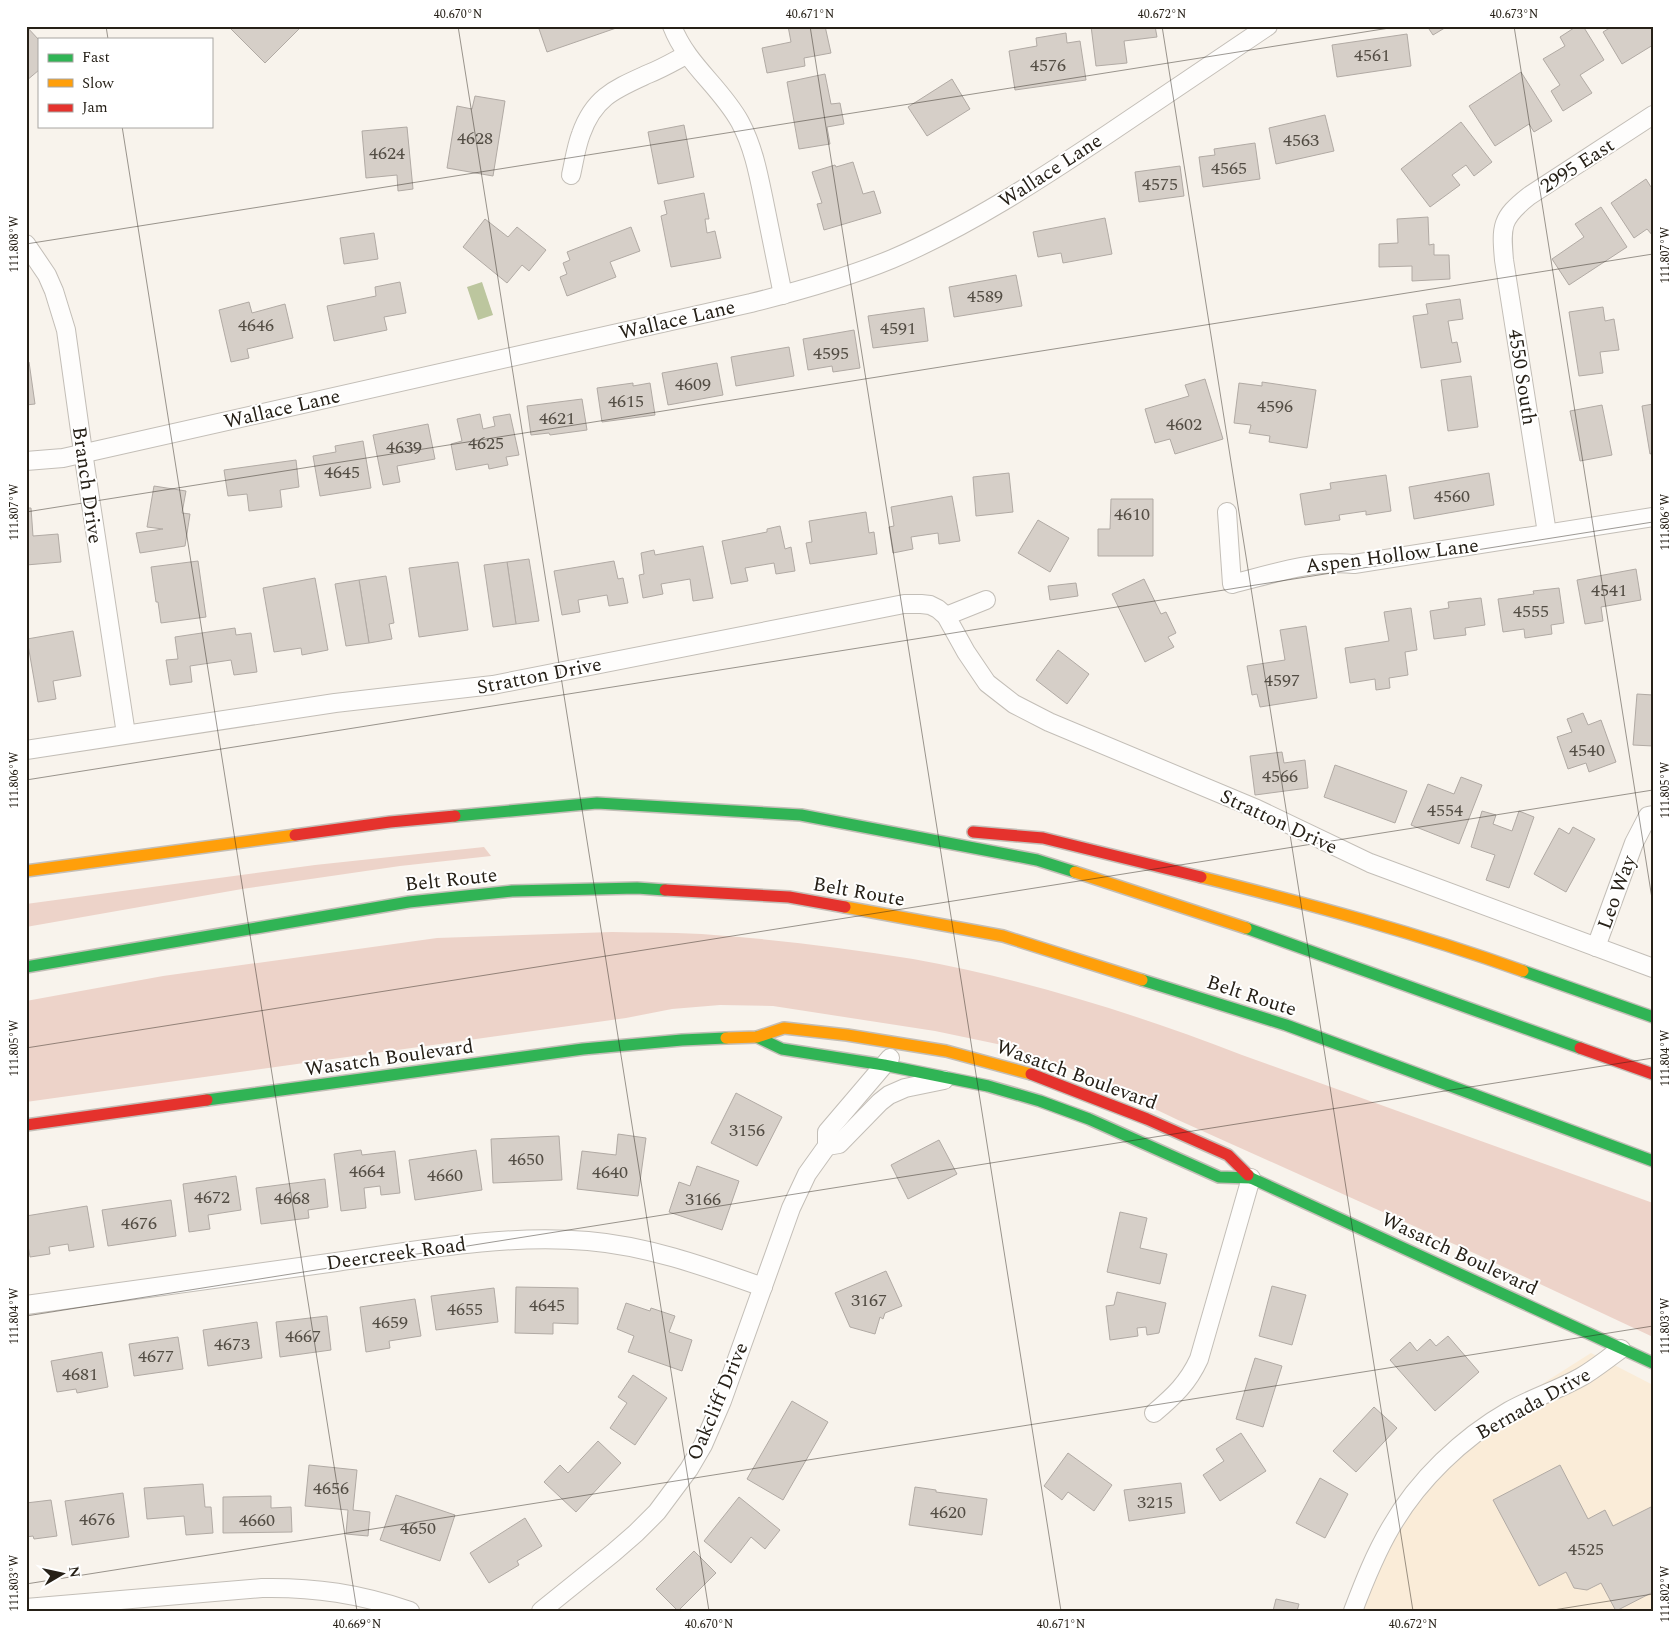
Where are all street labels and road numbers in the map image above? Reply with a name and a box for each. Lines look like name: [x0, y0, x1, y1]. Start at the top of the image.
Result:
street label: Wallace Lane: [993, 126, 1108, 216]
street label: 2995 East: [1534, 131, 1621, 201]
street label: Wallace Lane: [616, 292, 738, 348]
street label: 4550 South: [1500, 327, 1544, 427]
street label: Wallace Lane: [221, 381, 343, 437]
street label: Branch Drive: [64, 425, 110, 546]
street label: Aspen Hollow Lane: [1304, 530, 1481, 582]
street label: Stratton Drive: [474, 649, 604, 703]
street label: Stratton Drive: [1215, 782, 1342, 862]
street label: Leo Way: [1590, 850, 1645, 933]
street label: Belt Route: [403, 860, 499, 900]
street label: Belt Route: [810, 869, 907, 915]
street label: Belt Route: [1203, 967, 1301, 1025]
street label: Wasatch Boulevard: [303, 1031, 475, 1085]
street label: Wasatch Boulevard: [992, 1032, 1162, 1118]
street label: Wasatch Boulevard: [1376, 1204, 1543, 1303]
street label: Deercreek Road: [324, 1229, 468, 1279]
street label: Oakcliff Drive: [680, 1338, 756, 1465]
street label: Bernada Drive: [1471, 1360, 1596, 1448]

